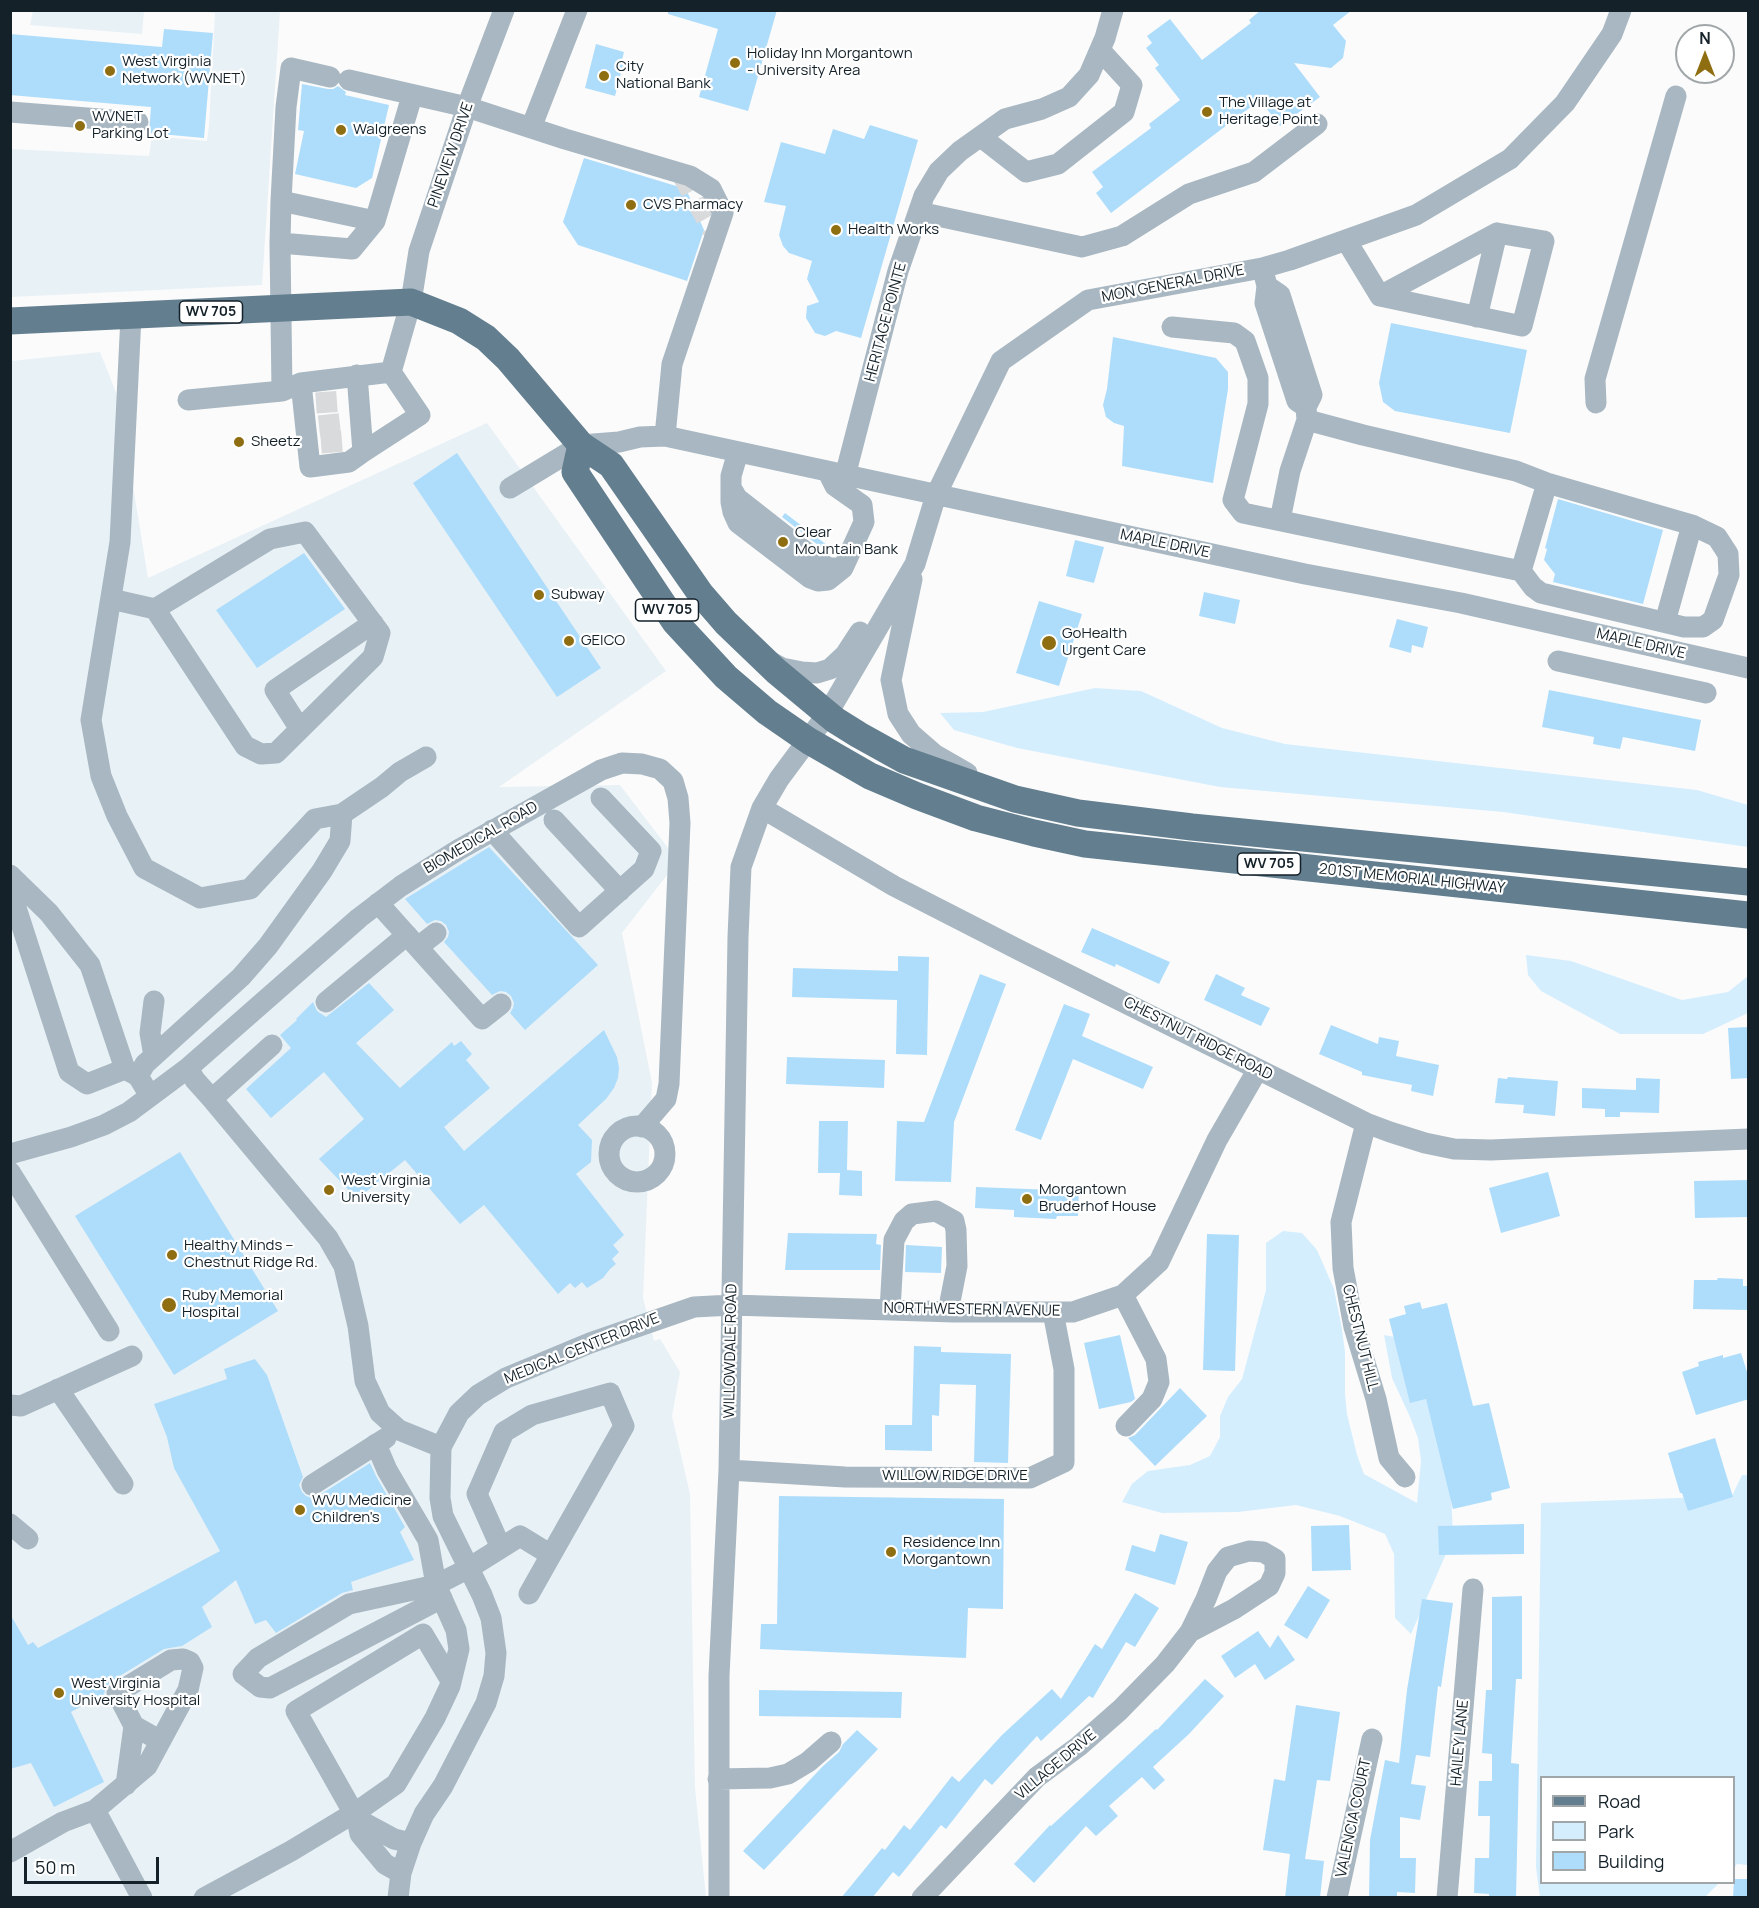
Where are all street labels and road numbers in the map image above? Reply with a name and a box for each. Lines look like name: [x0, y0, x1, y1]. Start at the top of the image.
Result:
street label: PINEVIEW DRIVE: [425, 100, 477, 210]
street label: HERITAGE POINTE: [861, 260, 911, 384]
street label: MON GENERAL DRIVE: [1100, 261, 1246, 307]
road number: WV 705: [180, 301, 242, 323]
street label: MAPLE DRIVE: [1119, 526, 1211, 562]
road number: WV 705: [636, 599, 698, 621]
street label: MAPLE DRIVE: [1595, 625, 1687, 663]
street label: BIOMEDICAL ROAD: [421, 798, 541, 878]
road number: WV 705: [1238, 853, 1300, 875]
street label: 201ST MEMORIAL HIGHWAY: [1318, 860, 1506, 898]
street label: CHESTNUT RIDGE ROAD: [1120, 994, 1276, 1084]
street label: WILLOWDALE ROAD: [721, 1283, 741, 1419]
street label: CHESTNUT HILL: [1338, 1283, 1382, 1393]
street label: NORTHWESTERN AVENUE: [883, 1299, 1061, 1321]
street label: MEDICAL CENTER DRIVE: [502, 1310, 662, 1388]
street label: WILLOW RIDGE DRIVE: [882, 1467, 1028, 1485]
street label: HAILEY LANE: [1447, 1699, 1473, 1787]
street label: VILLAGE DRIVE: [1012, 1726, 1100, 1804]
street label: VALENCIA COURT: [1333, 1757, 1375, 1879]

